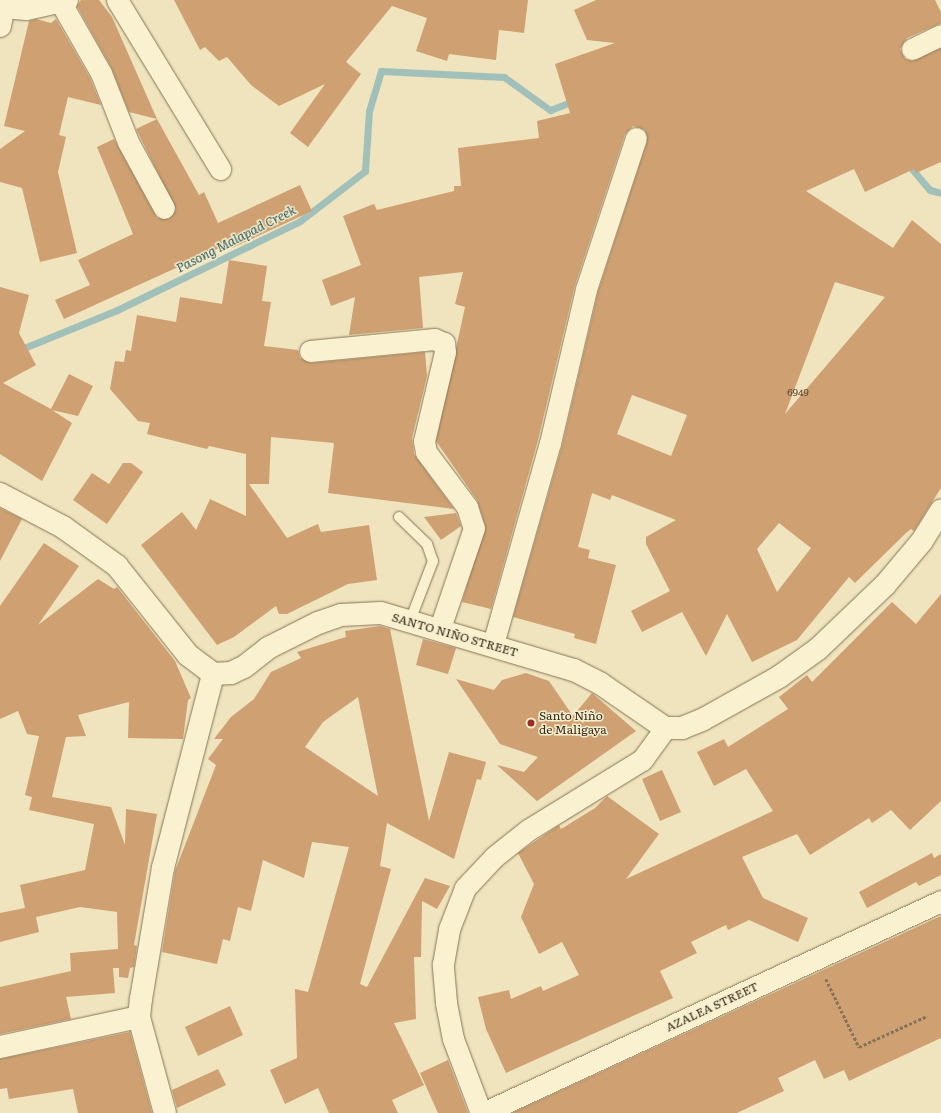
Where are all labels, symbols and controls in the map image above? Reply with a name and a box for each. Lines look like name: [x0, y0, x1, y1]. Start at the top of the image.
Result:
water label: Pasong Malapad Creek: [174, 202, 298, 276]
house number: 6949: [787, 386, 809, 398]
street label: SANTO NIÑO STREET: [390, 610, 520, 660]
place label: Santo Niño de Maligaya: [539, 709, 607, 737]
marker: Santo Niño de Maligaya: [526, 718, 536, 728]
street label: AZALEA STREET: [664, 979, 760, 1035]

